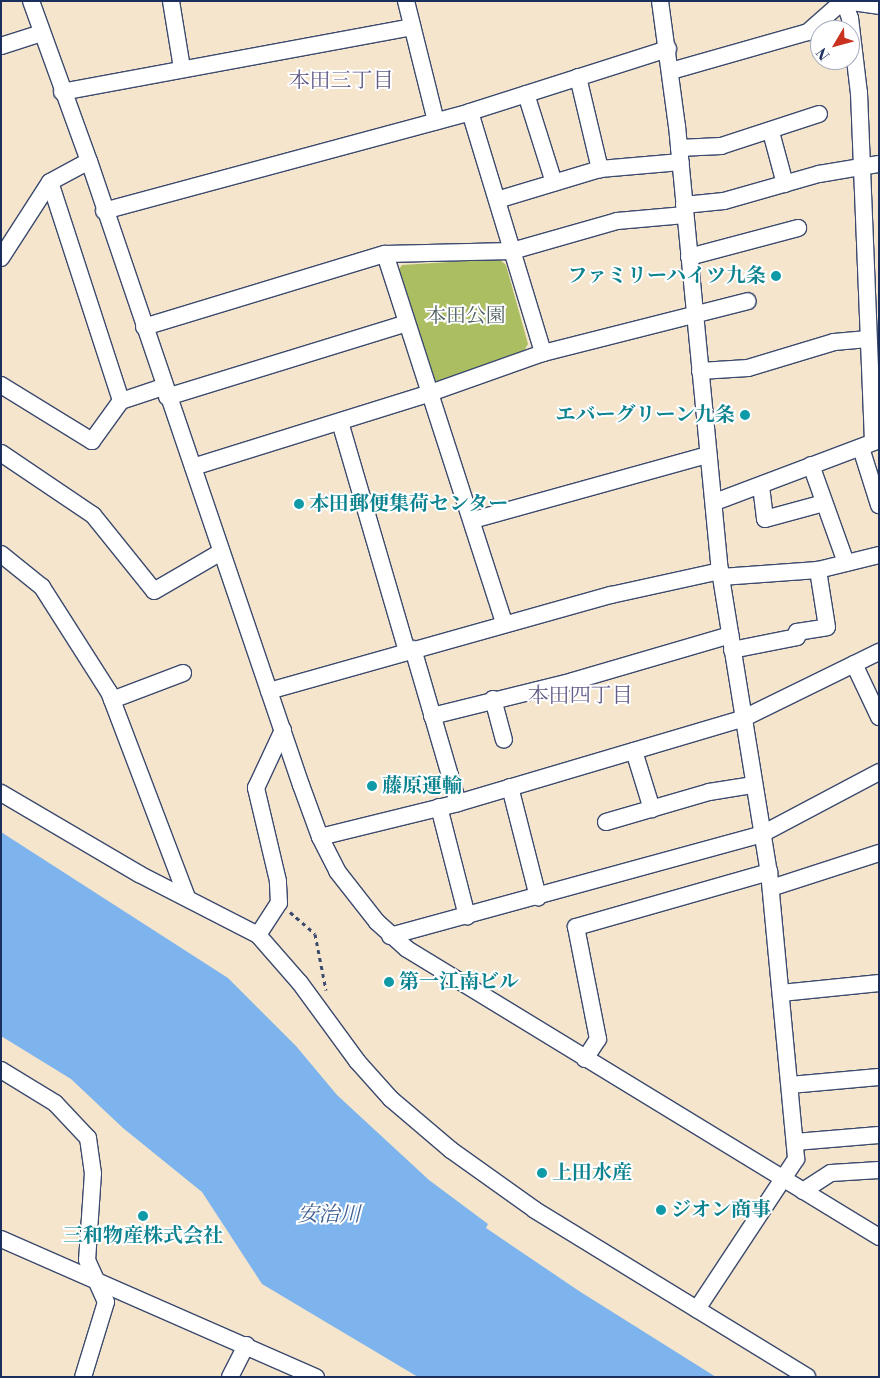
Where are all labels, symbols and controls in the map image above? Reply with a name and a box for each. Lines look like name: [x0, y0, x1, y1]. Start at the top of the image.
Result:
north arrow: [810, 20, 860, 70]
text: N: [813, 44, 834, 63]
district label: 本田三丁目: [289, 68, 393, 94]
place label: ファミリーハイツ九条: [566, 264, 766, 288]
marker: ファミリーハイツ九条: [770, 270, 782, 282]
park label: 本田公園: [426, 304, 506, 328]
place label: エバーグリーン九条: [555, 403, 735, 427]
marker: エバーグリーン九条: [739, 409, 751, 421]
place label: 本田郵便集荷センター: [309, 492, 509, 516]
marker: 本田郵便集荷センター: [293, 498, 305, 510]
district label: 本田四丁目: [528, 683, 632, 709]
place label: 藤原運輸: [382, 774, 462, 798]
marker: 藤原運輸: [366, 780, 378, 792]
place label: 第一江南ビル: [399, 970, 519, 994]
marker: 第一江南ビル: [383, 976, 395, 988]
place label: 上田水産: [552, 1161, 632, 1185]
marker: 上田水産: [536, 1167, 548, 1179]
place label: ジオン商事: [671, 1198, 771, 1222]
water label: 安治川: [298, 1202, 360, 1228]
marker: ジオン商事: [655, 1204, 667, 1216]
marker: 三和物産株式会社: [137, 1210, 149, 1222]
place label: 三和物産株式会社: [63, 1224, 223, 1248]

